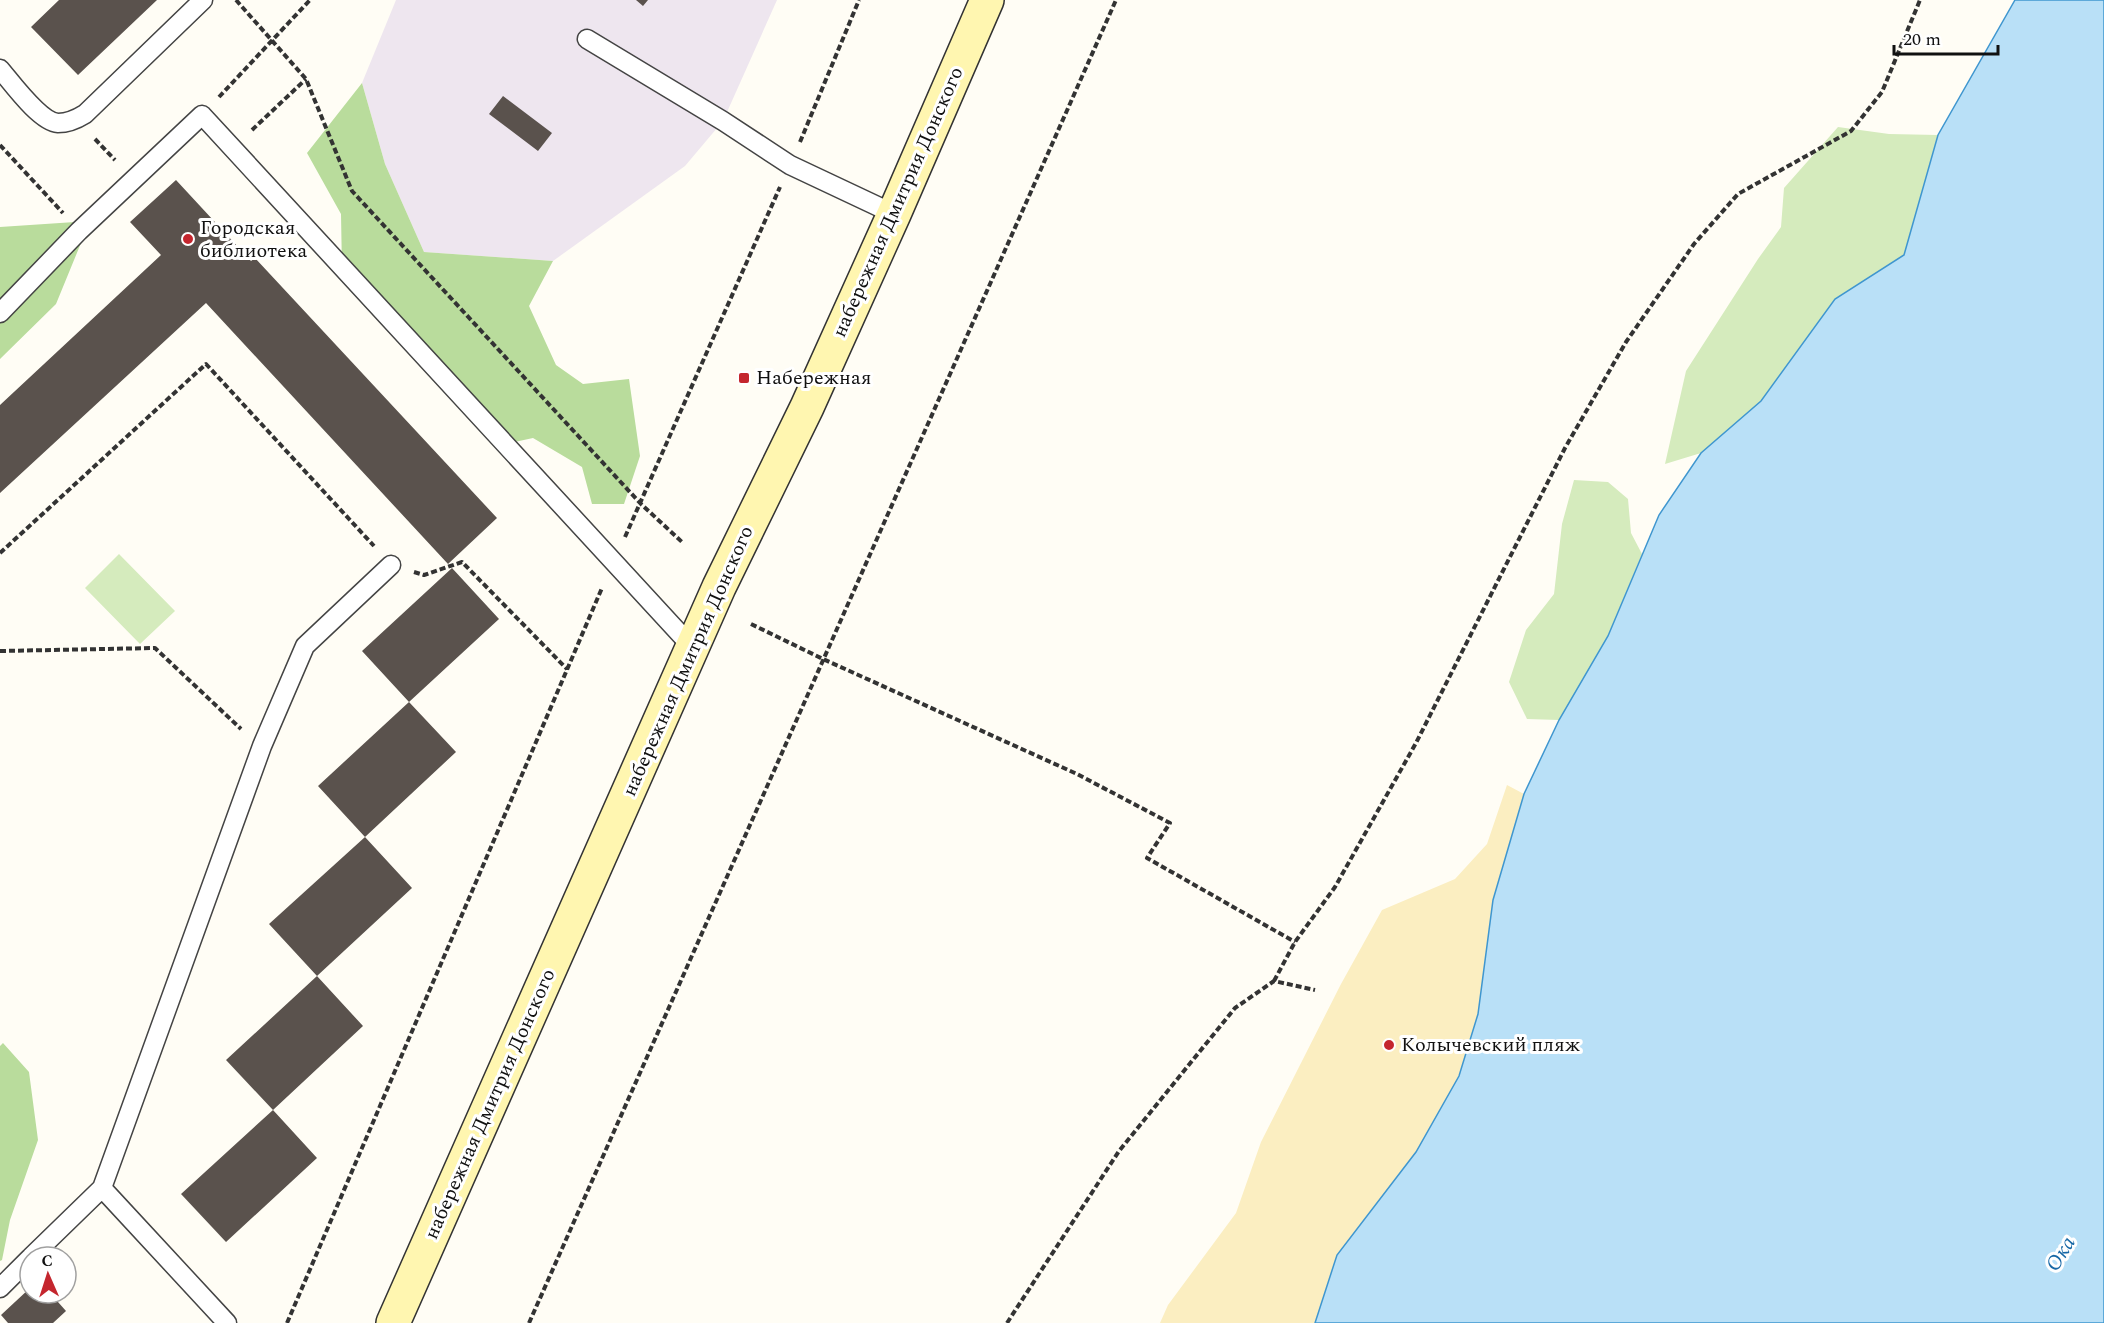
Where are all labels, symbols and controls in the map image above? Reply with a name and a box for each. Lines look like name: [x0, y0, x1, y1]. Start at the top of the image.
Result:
scale bar: [1894, 18, 1998, 56]
text: 20 m: [1903, 26, 1941, 53]
street label: набережная Дмитрия Донского: [825, 62, 971, 342]
place label: Городская библиотека: [200, 213, 308, 266]
marker: Городская библиотека: [181, 232, 195, 246]
place label: Набережная: [756, 363, 871, 393]
marker: Набережная: [737, 371, 751, 385]
street label: набережная Дмитрия Донского: [615, 521, 761, 801]
street label: набережная Дмитрия Донского: [417, 964, 563, 1244]
place label: Колычевский пляж: [1401, 1030, 1581, 1060]
marker: Колычевский пляж: [1382, 1038, 1396, 1052]
water label: Ока: [2038, 1230, 2084, 1278]
north arrow: [18, 1245, 78, 1305]
text: С: [41, 1249, 54, 1273]

